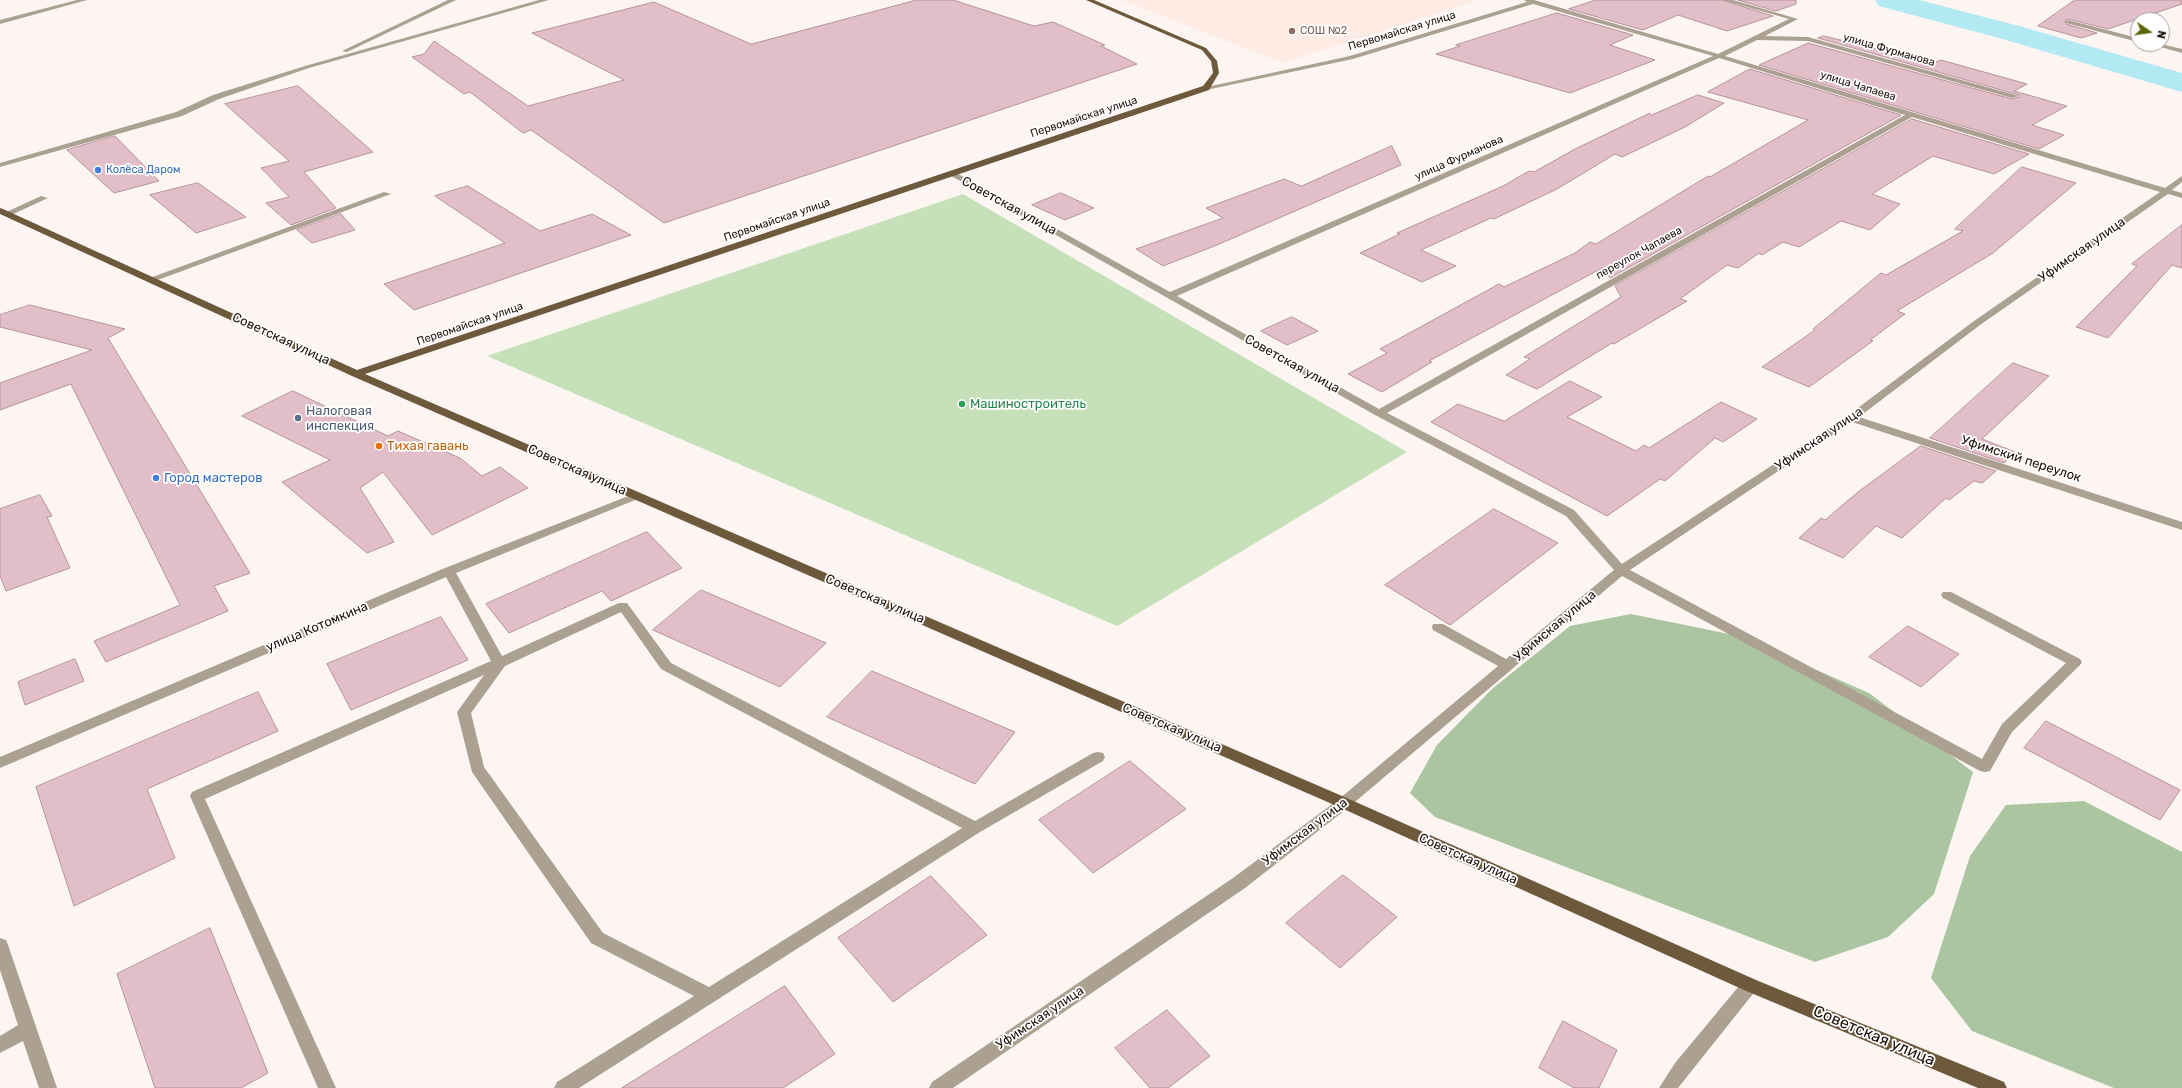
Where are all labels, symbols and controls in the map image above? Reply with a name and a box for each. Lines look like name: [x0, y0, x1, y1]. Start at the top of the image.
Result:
street label: Первомайская улица: [1347, 8, 1457, 54]
north arrow: [2130, 12, 2170, 52]
place label: СОШ №2: [1300, 24, 1347, 38]
marker: СОШ №2: [1287, 26, 1297, 36]
text: N: [2154, 29, 2168, 40]
street label: улица Фурманова: [1841, 31, 1937, 69]
street label: улица Чапаева: [1818, 68, 1898, 104]
street label: Первомайская улица: [1029, 93, 1139, 141]
street label: улица Фурманова: [1413, 133, 1505, 183]
place label: Колёса Даром: [106, 163, 181, 177]
marker: Колёса Даром: [93, 165, 103, 175]
street label: Советская улица: [959, 173, 1059, 239]
street label: Первомайская улица: [722, 196, 832, 244]
street label: Уфимская улица: [2035, 214, 2129, 286]
street label: переулок Чапаева: [1594, 224, 1684, 282]
street label: Первомайская улица: [415, 300, 525, 348]
street label: Советская улица: [230, 309, 332, 369]
street label: Советская улица: [1242, 331, 1342, 397]
place label: Машиностроитель: [970, 396, 1086, 412]
marker: Машиностроитель: [957, 399, 967, 409]
place label: Налоговая инспекция: [306, 403, 374, 434]
street label: Уфимская улица: [1772, 404, 1866, 474]
marker: Налоговая инспекция: [293, 413, 303, 423]
street label: Уфимский переулок: [1959, 432, 2083, 486]
place label: Тихая гавань: [387, 438, 469, 454]
marker: Тихая гавань: [374, 441, 384, 451]
street label: Советская улица: [525, 441, 629, 499]
place label: Город мастеров: [164, 470, 262, 486]
marker: Город мастеров: [151, 473, 161, 483]
street label: Советская улица: [823, 571, 927, 627]
street label: Уфимская улица: [1511, 587, 1599, 665]
street label: улица Котомкина: [264, 599, 370, 655]
street label: Советская улица: [1120, 700, 1224, 756]
street label: Уфимская улица: [1259, 795, 1351, 869]
street label: Советская улица: [1416, 830, 1520, 888]
street label: Уфимская улица: [993, 983, 1087, 1053]
street label: Советская улица: [1810, 1002, 1938, 1070]

